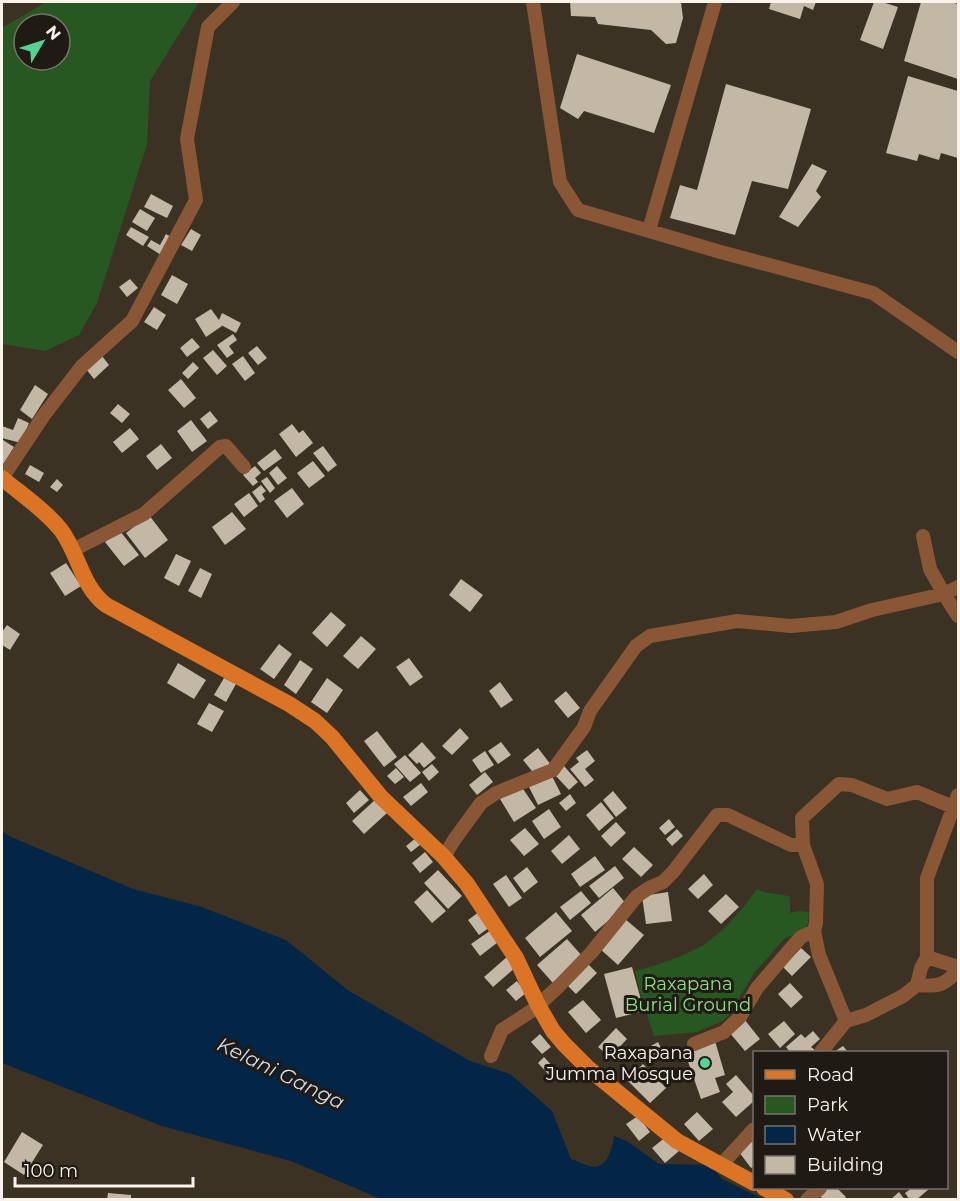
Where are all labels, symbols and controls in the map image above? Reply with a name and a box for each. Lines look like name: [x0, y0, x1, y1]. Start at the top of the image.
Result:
north arrow: [12, 12, 72, 72]
text: N: [42, 22, 65, 44]
park label: Raxapana Burial Ground: [625, 973, 751, 1016]
water label: Kelani Ganga: [213, 1032, 349, 1114]
place label: Raxapana Jumma Mosque: [545, 1042, 693, 1085]
legend: [753, 1051, 948, 1189]
marker: Raxapana Jumma Mosque: [698, 1056, 712, 1070]
text: Road: [807, 1064, 854, 1086]
text: Park: [807, 1094, 848, 1116]
text: Water: [807, 1124, 862, 1146]
scale bar: [15, 1150, 194, 1188]
text: Building: [807, 1154, 884, 1176]
text: 100 m: [24, 1160, 78, 1182]

